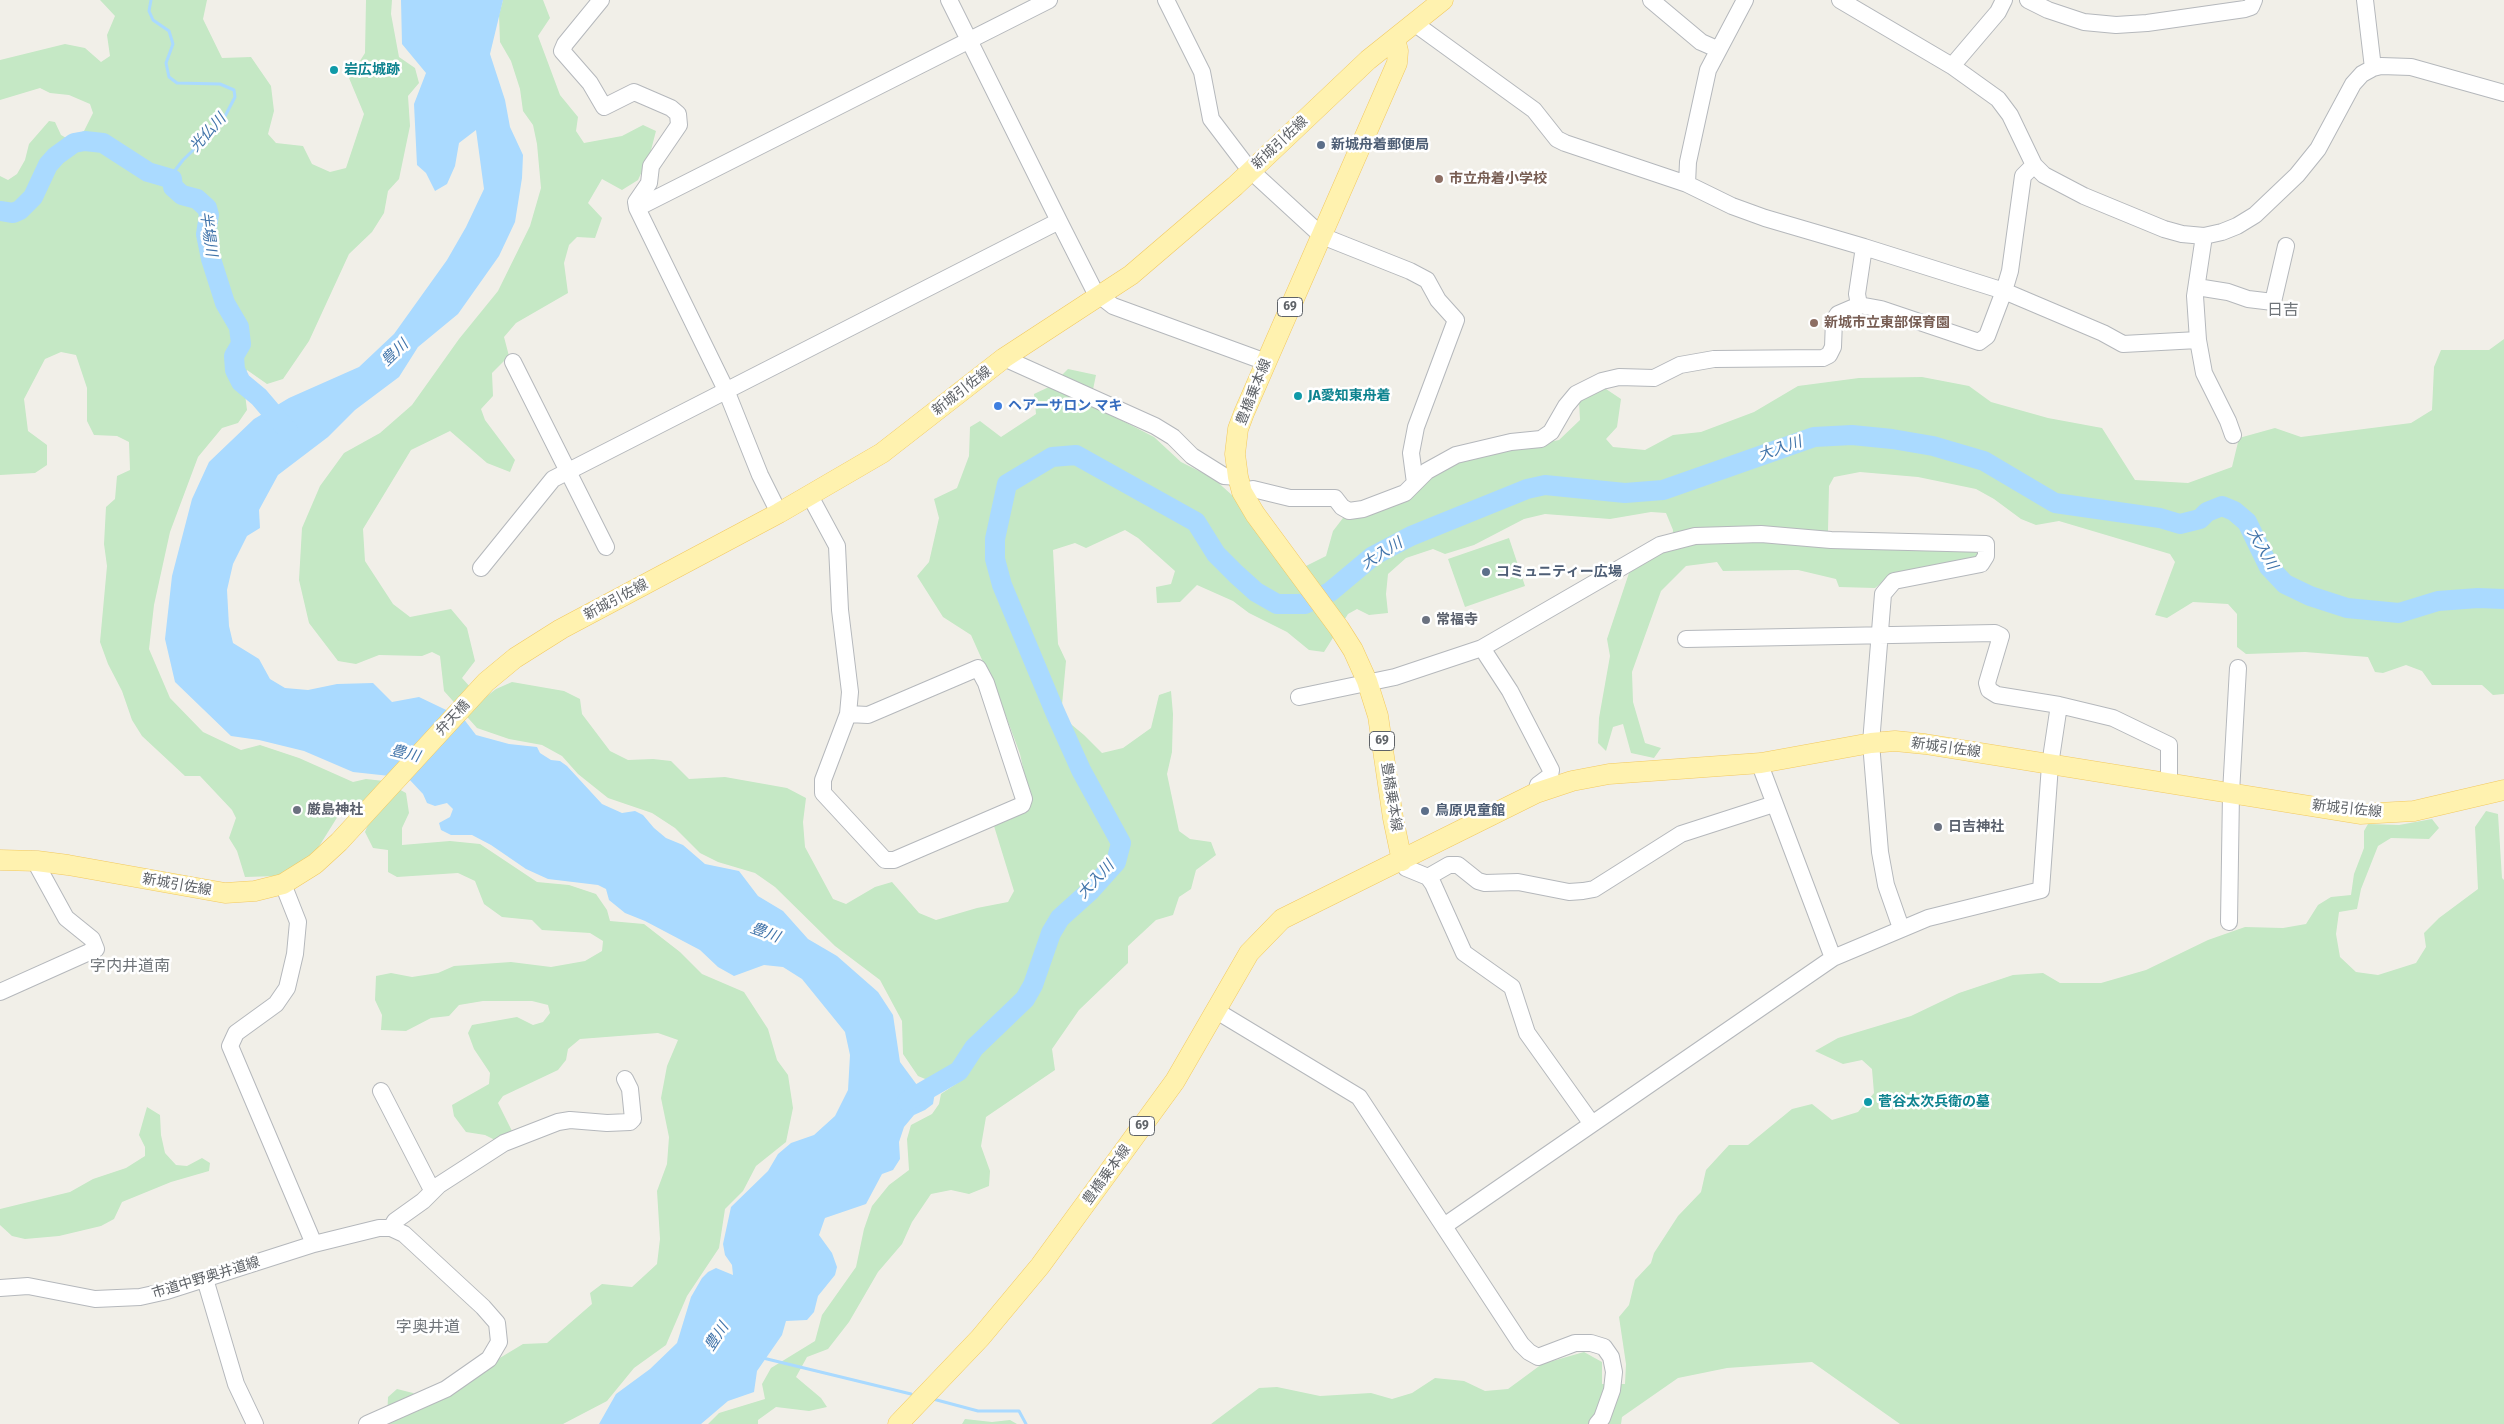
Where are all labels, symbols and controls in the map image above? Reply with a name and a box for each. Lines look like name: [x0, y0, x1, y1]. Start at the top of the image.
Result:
place label: 岩広城跡: [344, 62, 400, 78]
marker: 岩広城跡: [328, 64, 340, 76]
water label: 光仏川: [186, 110, 230, 156]
street label: 新城引佐線: [1249, 113, 1311, 173]
place label: 新城舟着郵便局: [1331, 137, 1429, 153]
marker: 新城舟着郵便局: [1315, 139, 1327, 151]
place label: 市立舟着小学校: [1449, 171, 1547, 187]
marker: 市立舟着小学校: [1433, 173, 1445, 185]
water label: 半場川: [196, 210, 220, 258]
road number: 69: [1278, 298, 1302, 316]
district label: 日吉: [2267, 301, 2299, 321]
place label: 新城市立東部保育園: [1824, 315, 1950, 331]
marker: 新城市立東部保育園: [1808, 317, 1820, 329]
water label: 豊川: [378, 336, 412, 370]
street label: 豊橋乗本線: [1233, 356, 1275, 428]
street label: 新城引佐線: [929, 363, 995, 419]
place label: JA愛知東舟着: [1308, 388, 1391, 404]
marker: JA愛知東舟着: [1292, 390, 1304, 402]
place label: ヘアーサロン マキ: [1008, 398, 1122, 414]
marker: ヘアーサロン マキ: [992, 400, 1004, 412]
water label: 大入川: [1756, 433, 1804, 465]
water label: 大入川: [2243, 525, 2281, 573]
water label: 大入川: [1358, 534, 1406, 574]
place label: コミュニティー広場: [1496, 564, 1622, 580]
marker: コミュニティー広場: [1480, 566, 1492, 578]
street label: 新城引佐線: [581, 576, 651, 624]
place label: 常福寺: [1436, 612, 1478, 628]
marker: 常福寺: [1420, 614, 1432, 626]
street label: 弁天橋: [433, 697, 473, 739]
road number: 69: [1370, 731, 1394, 750]
street label: 新城引佐線: [1910, 735, 1982, 761]
water label: 豊川: [388, 742, 422, 766]
street label: 豊橋乗本線: [1377, 761, 1405, 833]
street label: 新城引佐線: [2311, 797, 2383, 821]
place label: 厳島神社: [307, 802, 363, 818]
place label: 鳥原児童館: [1435, 803, 1505, 819]
marker: 厳島神社: [291, 804, 303, 816]
marker: 鳥原児童館: [1419, 805, 1431, 817]
place label: 日吉神社: [1948, 819, 2004, 835]
marker: 日吉神社: [1932, 821, 1944, 833]
water label: 大入川: [1074, 857, 1118, 903]
street label: 新城引佐線: [141, 871, 213, 899]
water label: 豊川: [748, 919, 782, 947]
district label: 字内井道南: [90, 957, 170, 977]
place label: 菅谷太次兵衛の墓: [1878, 1094, 1990, 1110]
marker: 菅谷太次兵衛の墓: [1862, 1096, 1874, 1108]
road number: 69: [1130, 1116, 1154, 1136]
street label: 豊橋乗本線: [1080, 1142, 1134, 1208]
street label: 市道中野奥井道線: [150, 1254, 262, 1302]
district label: 字奥井道: [396, 1318, 460, 1338]
water label: 豊川: [701, 1320, 733, 1354]

